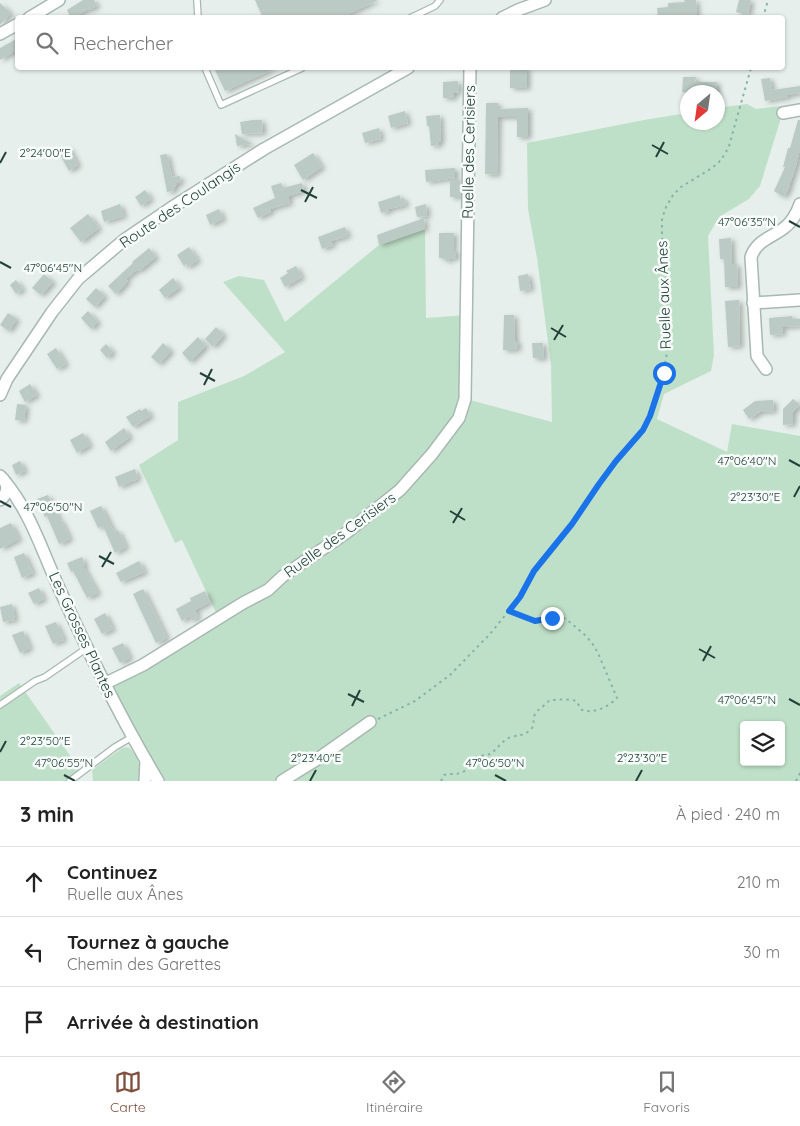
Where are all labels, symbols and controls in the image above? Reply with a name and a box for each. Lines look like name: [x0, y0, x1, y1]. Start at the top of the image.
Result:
search box: [15, 15, 785, 70]
icon: search: [33, 29, 61, 57]
text: Rechercher: [73, 31, 173, 55]
street label: Ruelle des Cerisiers: [458, 85, 479, 219]
north arrow: [680, 85, 725, 130]
text: 2°24'00"E: [19, 145, 71, 160]
street label: Route des Coulangis: [116, 157, 244, 252]
text: 47°06'35"N: [718, 214, 776, 229]
street label: Ruelle aux Ânes: [652, 240, 675, 350]
text: 47°06'45"N: [24, 260, 82, 275]
route start: [653, 362, 676, 385]
text: 47°06'40"N: [718, 453, 776, 468]
street label: Ruelle des Cerisiers: [280, 488, 399, 582]
text: 2°23'30"E: [730, 489, 781, 504]
text: 47°06'50"N: [23, 499, 83, 514]
street label: Les Grosses Plantes: [45, 569, 120, 701]
route end: [541, 607, 564, 630]
text: 47°06'45"N: [718, 692, 776, 707]
map controls: [740, 721, 785, 766]
button: layers: [740, 721, 785, 766]
text: 2°23'50"E: [20, 733, 71, 748]
text: 2°23'40"E: [291, 750, 342, 765]
text: 2°23'30"E: [617, 750, 668, 765]
text: 47°06'55"N: [35, 755, 93, 770]
text: 47°06'50"N: [465, 755, 525, 770]
text: 3 min: [20, 801, 74, 827]
text: À pied · 240 m: [676, 804, 780, 824]
text: Continuez: [67, 860, 157, 884]
icon: ahead: [20, 868, 48, 896]
text: 210 m: [737, 872, 780, 892]
text: Ruelle aux Ânes: [67, 884, 183, 904]
text: Tournez à gauche: [67, 930, 229, 954]
icon: left: [20, 938, 48, 966]
text: 30 m: [743, 942, 780, 962]
text: Chemin des Garettes: [67, 954, 221, 974]
icon: arrive: [20, 1008, 48, 1036]
text: Arrivée à destination: [67, 1010, 259, 1034]
tab: Carte: [110, 1068, 146, 1116]
tab: Itinéraire: [366, 1068, 423, 1116]
tab: Favoris: [643, 1068, 690, 1116]

